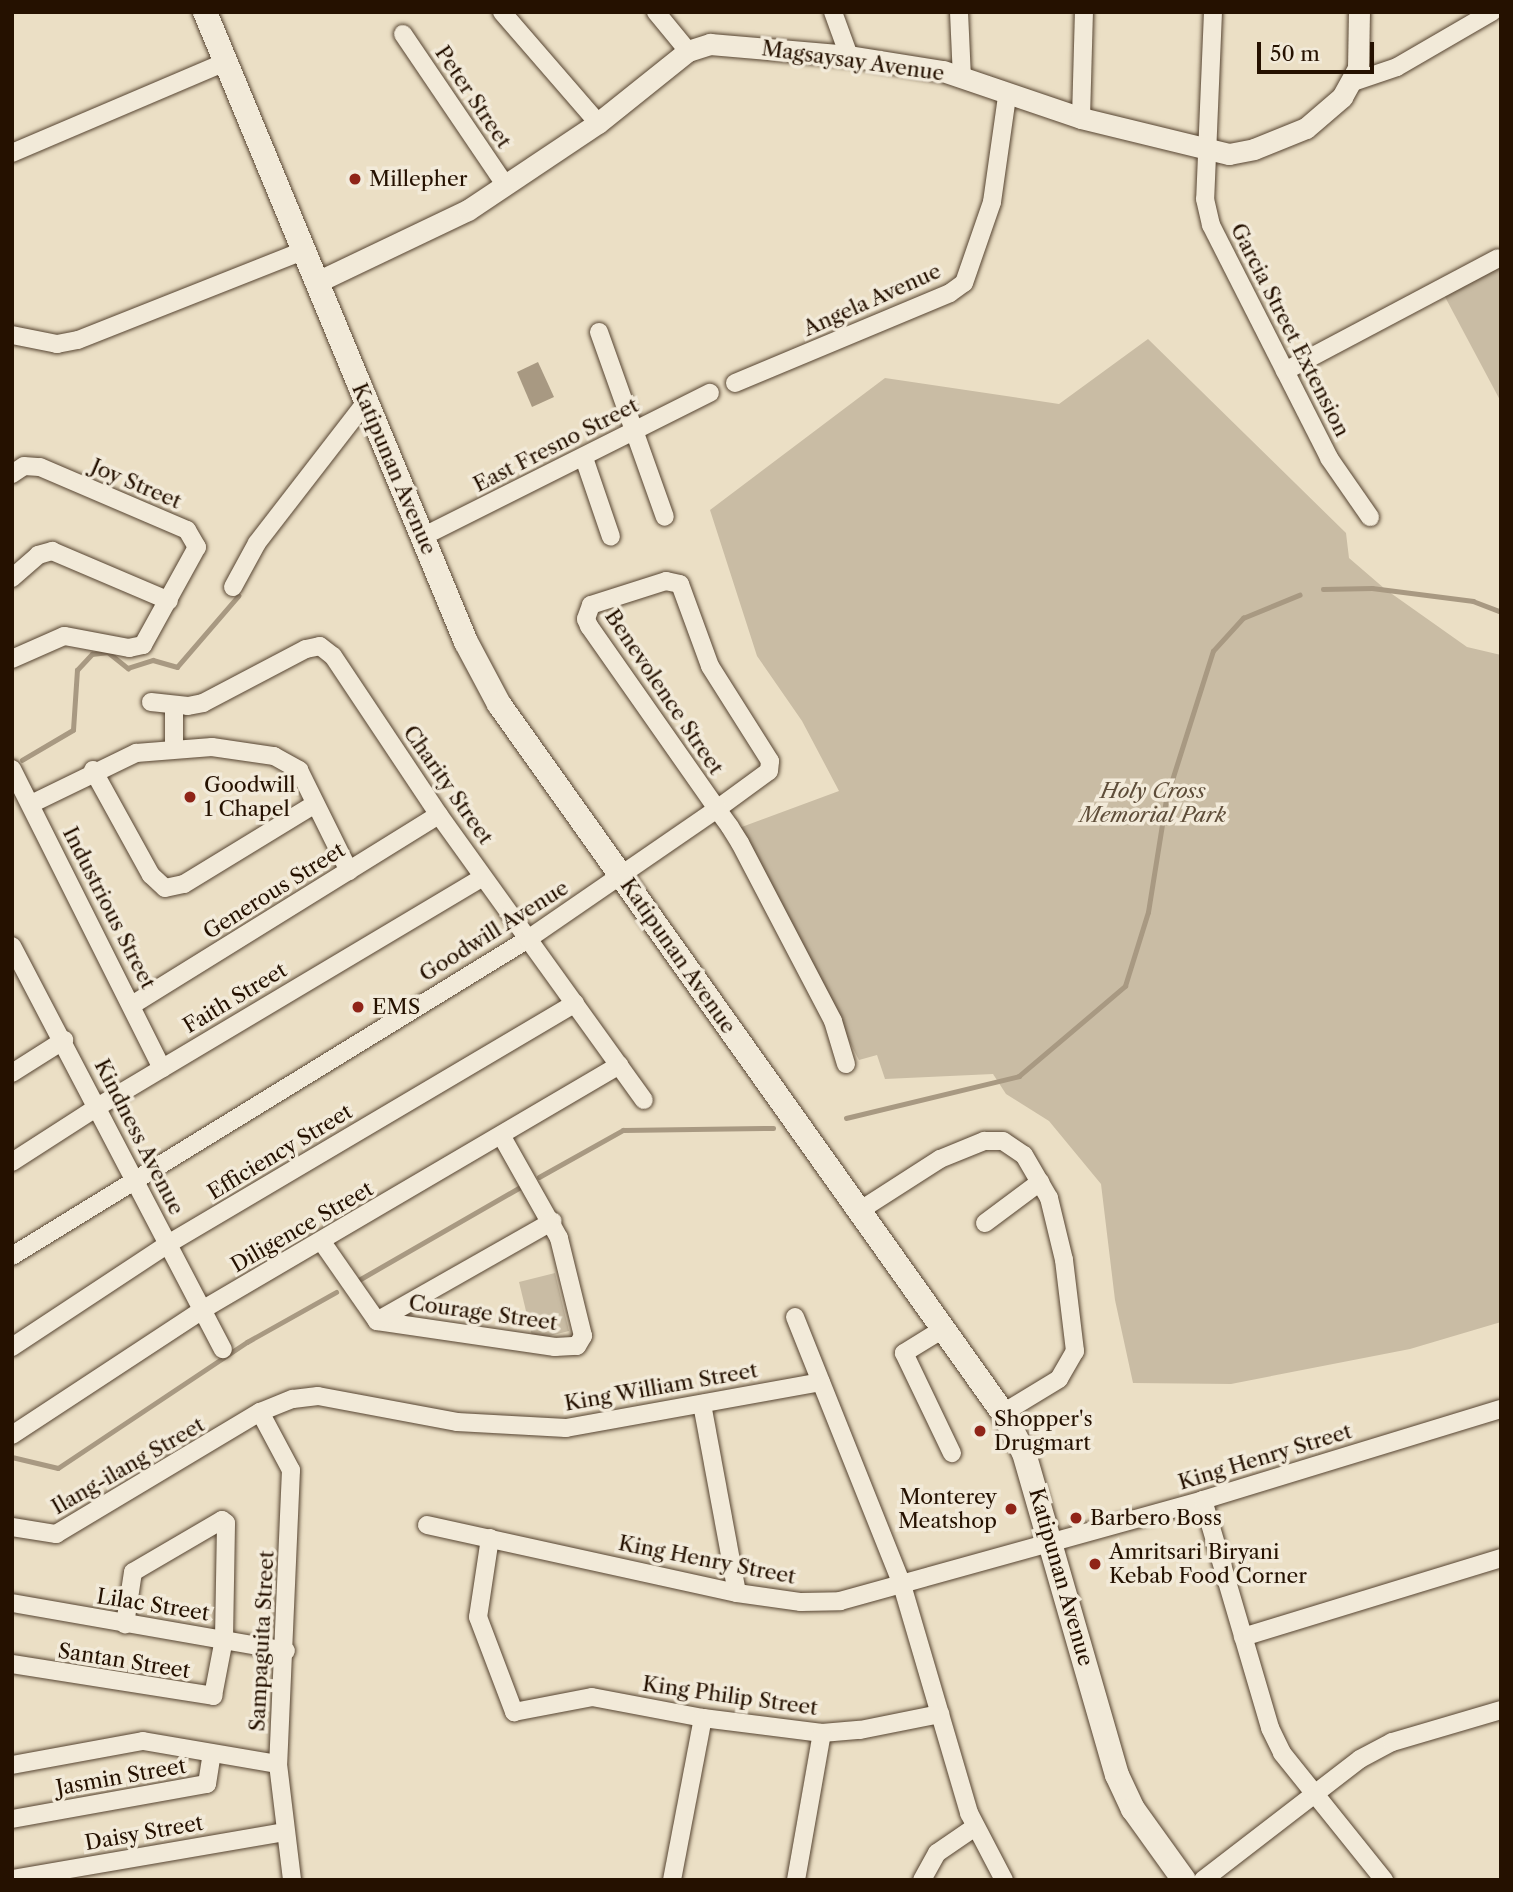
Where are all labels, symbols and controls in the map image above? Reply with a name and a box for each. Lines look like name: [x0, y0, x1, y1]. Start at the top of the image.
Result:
scale bar: [1261, 28, 1378, 72]
street label: Magsaysay Avenue: [759, 36, 947, 86]
street label: Peter Street: [430, 41, 516, 153]
text: 50 m: [1270, 41, 1320, 66]
place label: Millepher: [369, 166, 468, 192]
marker: Millepher: [347, 171, 363, 187]
street label: Garcia Street Extension: [1225, 219, 1355, 441]
street label: Angela Avenue: [799, 258, 945, 342]
street label: Katipunan Avenue: [346, 379, 442, 559]
street label: East Fresno Street: [469, 393, 643, 497]
street label: Joy Street: [87, 454, 185, 514]
street label: Benevolence Street: [599, 605, 729, 779]
street label: Charity Street: [398, 720, 498, 850]
place label: Goodwill 1 Chapel: [204, 772, 295, 822]
park label: Holy Cross Memorial Park: [1080, 778, 1226, 828]
marker: Goodwill 1 Chapel: [182, 789, 198, 805]
street label: Industrious Street: [57, 823, 161, 993]
street label: Generous Street: [199, 837, 349, 945]
street label: Katipunan Avenue: [615, 873, 741, 1039]
street label: Goodwill Avenue: [415, 875, 573, 987]
street label: Faith Street: [179, 957, 291, 1039]
place label: EMS: [372, 994, 420, 1020]
marker: EMS: [350, 999, 366, 1015]
street label: Kindness Avenue: [89, 1055, 189, 1219]
street label: Efficiency Street: [203, 1099, 357, 1205]
street label: Diligence Street: [226, 1176, 378, 1278]
street label: Courage Street: [407, 1290, 559, 1336]
street label: King William Street: [562, 1358, 760, 1416]
place label: Shopper's Drugmart: [994, 1406, 1093, 1456]
street label: Ilang-ilang Street: [47, 1412, 209, 1520]
street label: King Henry Street: [1175, 1419, 1355, 1495]
marker: Shopper's Drugmart: [972, 1423, 988, 1439]
place label: Monterey Meatshop: [898, 1484, 997, 1534]
street label: Katipunan Avenue: [1023, 1485, 1099, 1669]
marker: Monterey Meatshop: [1003, 1501, 1019, 1517]
place label: Barbero Boss: [1090, 1505, 1222, 1531]
marker: Barbero Boss: [1068, 1510, 1084, 1526]
street label: King Henry Street: [616, 1530, 798, 1590]
place label: Amritsari Biryani Kebab Food Corner: [1109, 1539, 1307, 1589]
street label: Sampaguita Street: [245, 1550, 279, 1732]
marker: Amritsari Biryani Kebab Food Corner: [1087, 1556, 1103, 1572]
street label: Lilac Street: [95, 1584, 211, 1626]
street label: Santan Street: [56, 1638, 192, 1684]
street label: King Philip Street: [641, 1671, 819, 1721]
street label: Jasmin Street: [54, 1753, 188, 1801]
street label: Daisy Street: [83, 1810, 205, 1856]

